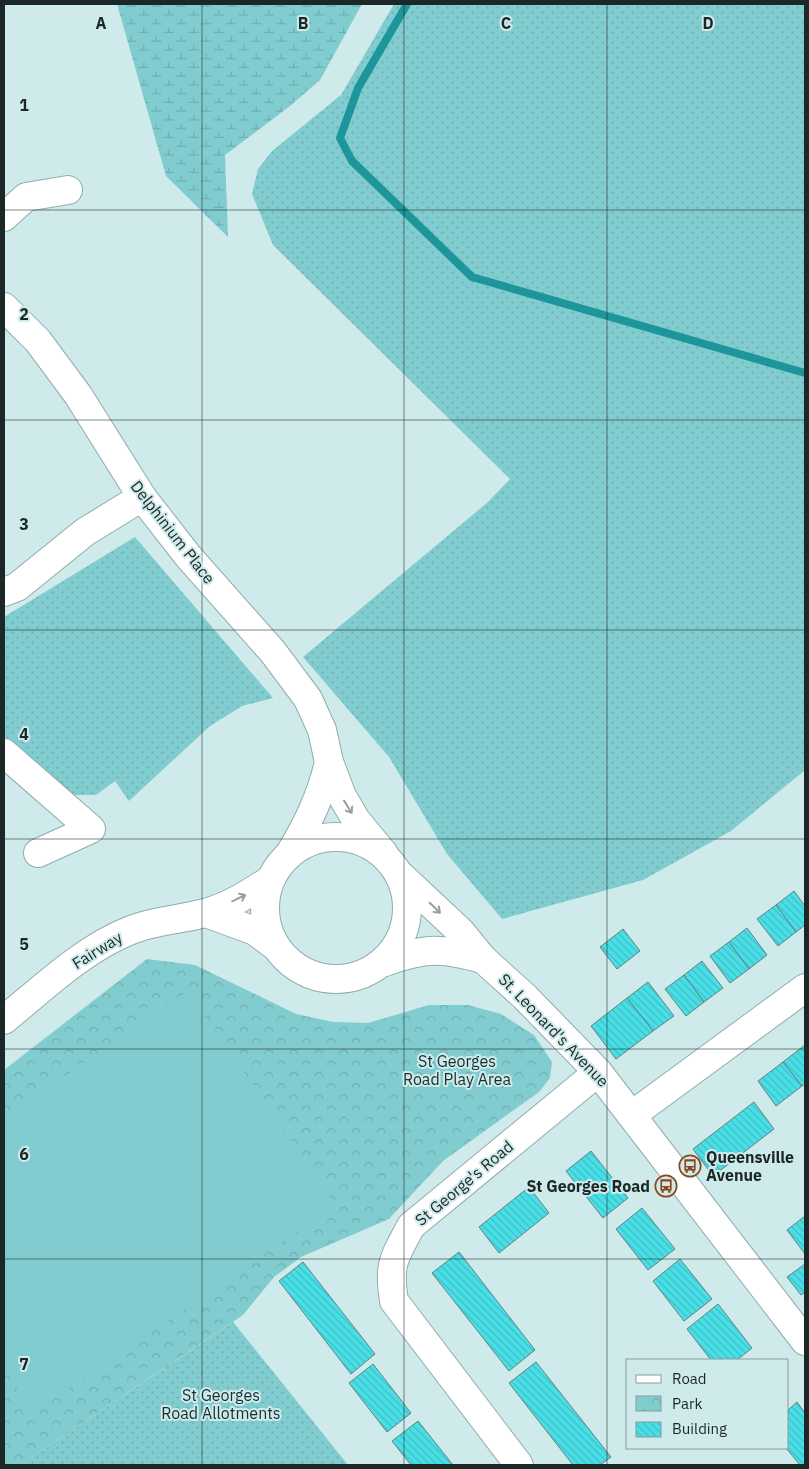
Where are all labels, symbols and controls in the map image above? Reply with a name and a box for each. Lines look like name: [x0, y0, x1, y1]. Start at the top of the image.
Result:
text: A: [96, 13, 107, 33]
text: B: [298, 13, 309, 33]
text: C: [501, 13, 511, 33]
text: D: [702, 13, 714, 33]
text: 1: [19, 95, 29, 115]
text: 2: [19, 304, 29, 324]
street label: Delphinium Place: [126, 476, 220, 588]
text: 3: [19, 514, 29, 534]
text: 4: [19, 724, 29, 744]
one-way arrow: [343, 800, 353, 814]
one-way arrow: [231, 893, 246, 903]
one-way arrow: [429, 902, 441, 914]
street label: Fairway: [68, 927, 126, 973]
text: 5: [19, 934, 29, 954]
street label: St. Leonard's Avenue: [495, 969, 614, 1091]
park label: St Georges Road Play Area: [403, 1051, 512, 1089]
street label: St George's Road: [411, 1136, 517, 1230]
text: 6: [19, 1144, 29, 1164]
place label: Queensville Avenue: [706, 1147, 794, 1185]
bus stop icon: Queensville Avenue: [678, 1154, 702, 1178]
bus stop icon: St Georges Road: [654, 1174, 678, 1198]
place label: St Georges Road: [526, 1176, 650, 1196]
text: 7: [19, 1354, 29, 1374]
legend: [626, 1359, 789, 1449]
text: Road: [672, 1369, 707, 1388]
park label: St Georges Road Allotments: [161, 1385, 281, 1423]
text: Park: [672, 1394, 702, 1413]
text: Building: [672, 1419, 727, 1438]

